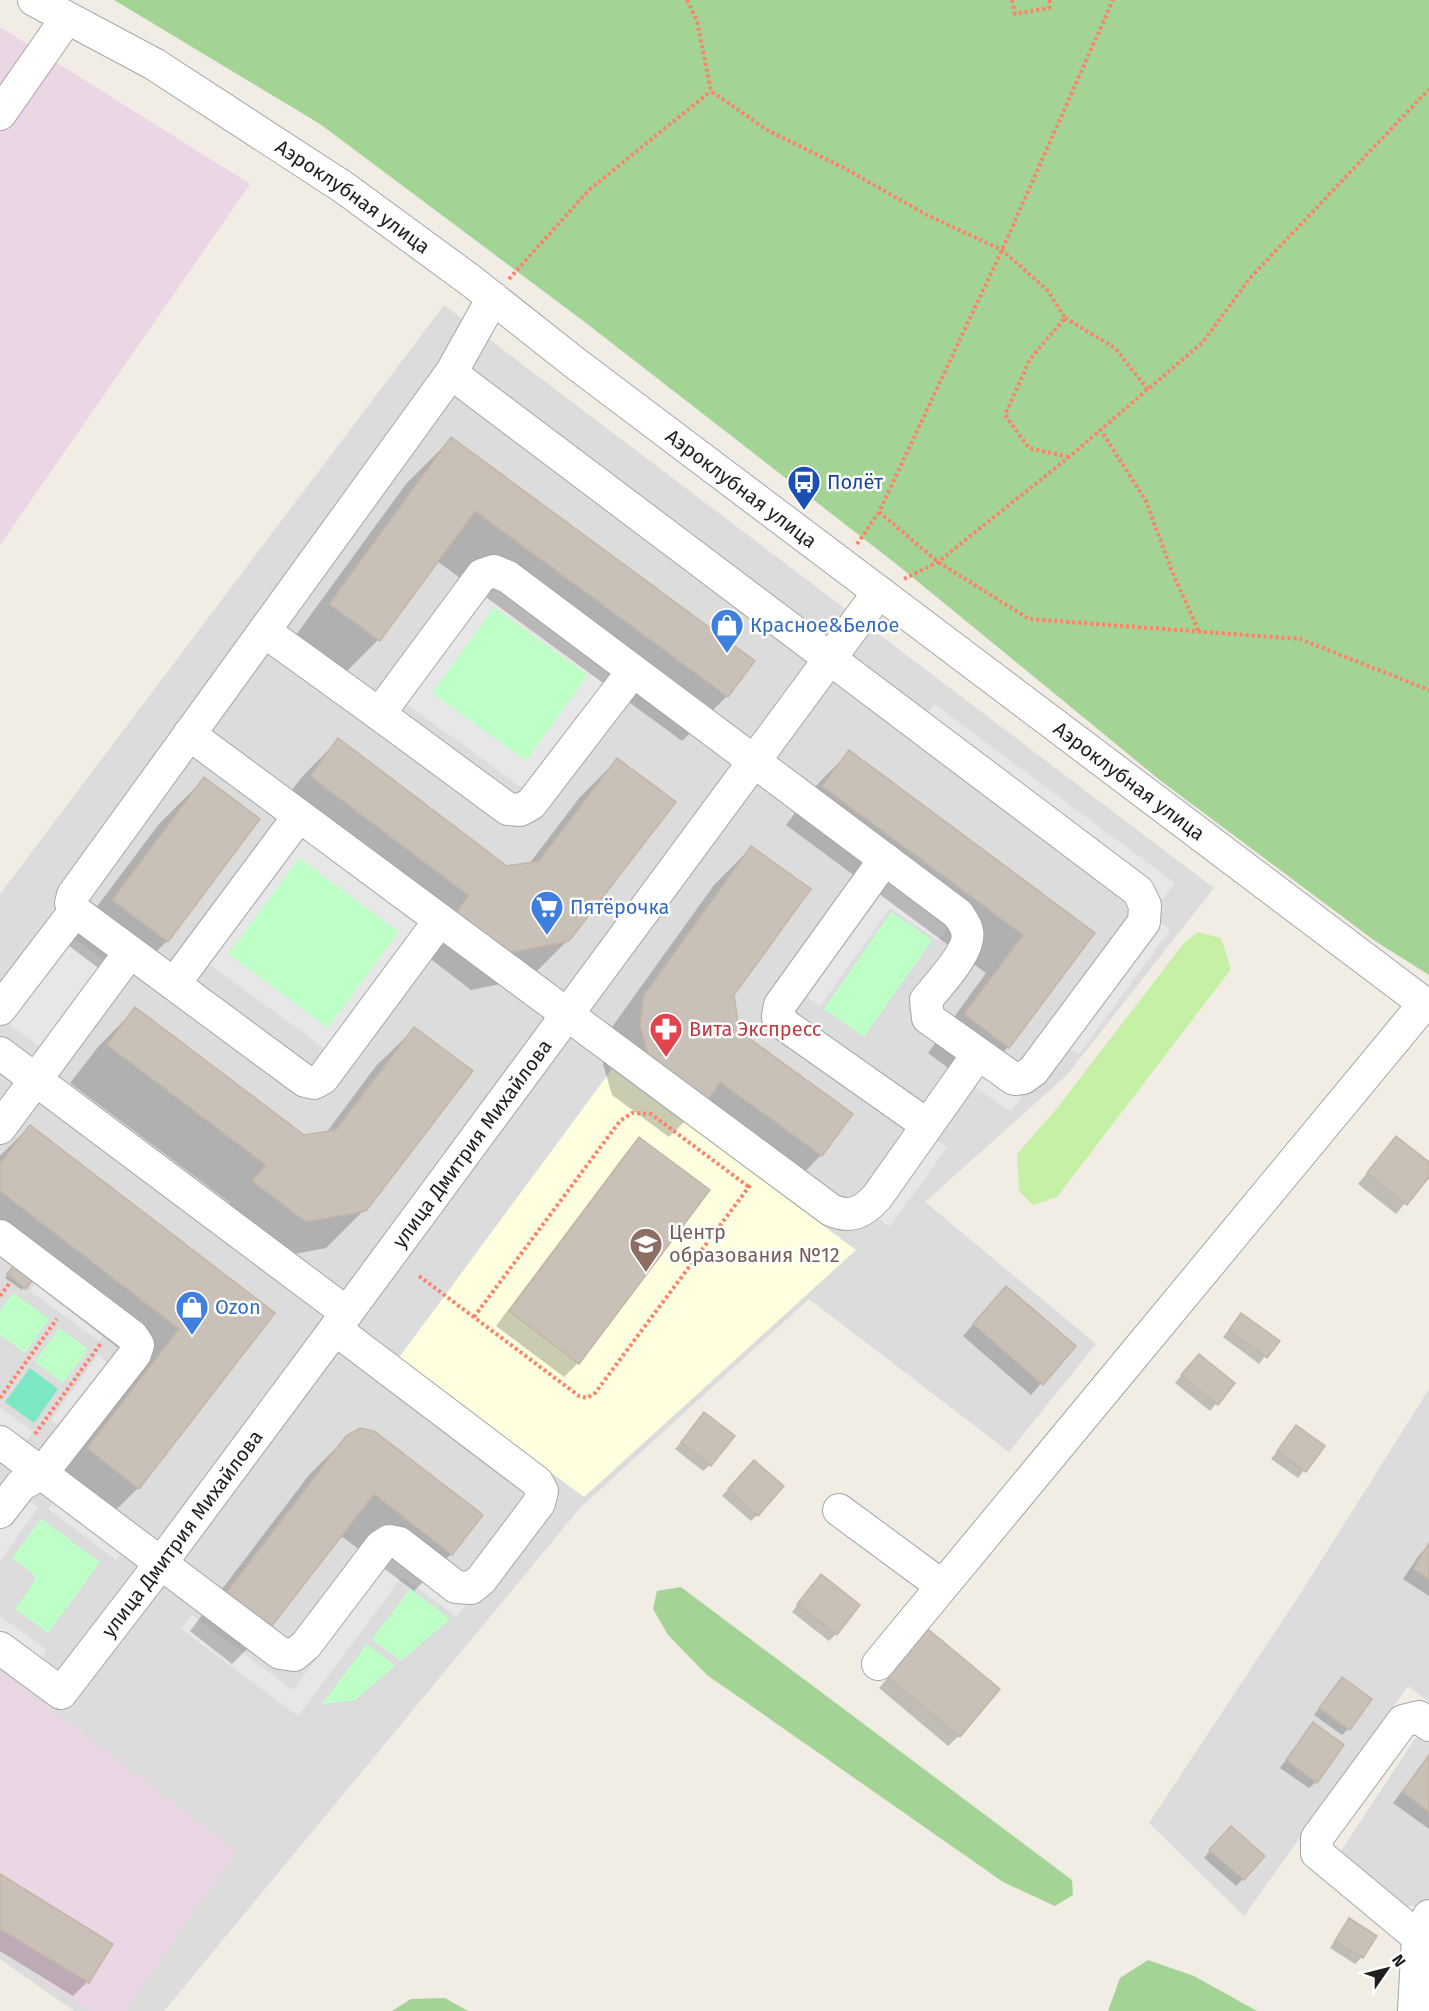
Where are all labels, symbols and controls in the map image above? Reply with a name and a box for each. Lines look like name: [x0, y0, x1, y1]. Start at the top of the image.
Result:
street label: Аэроклубная улица: [271, 134, 435, 259]
street label: Аэроклубная улица: [661, 424, 822, 553]
bus stop icon: Полёт: [786, 464, 822, 511]
place label: Полёт: [827, 470, 884, 494]
shop icon: Красное&Белое: [709, 607, 745, 654]
place label: Красное&Белое: [750, 613, 899, 637]
street label: Аэроклубная улица: [1049, 716, 1210, 846]
supermarket icon: Пятёрочка: [529, 889, 565, 936]
place label: Пятёрочка: [570, 895, 670, 919]
pharmacy icon: Вита Экспресс: [648, 1011, 684, 1058]
place label: Вита Экспресс: [689, 1017, 821, 1041]
street label: улица Дмитрия Михайлова: [387, 1035, 557, 1252]
place label: Центр образования №12: [669, 1220, 840, 1267]
school or university icon: Центр образования №12: [628, 1226, 664, 1273]
shop icon: Ozon: [174, 1289, 210, 1336]
place label: Ozon: [215, 1295, 261, 1319]
street label: улица Дмитрия Михайлова: [96, 1425, 268, 1642]
north arrow: [1357, 1939, 1417, 1999]
text: N: [1388, 1951, 1410, 1970]

